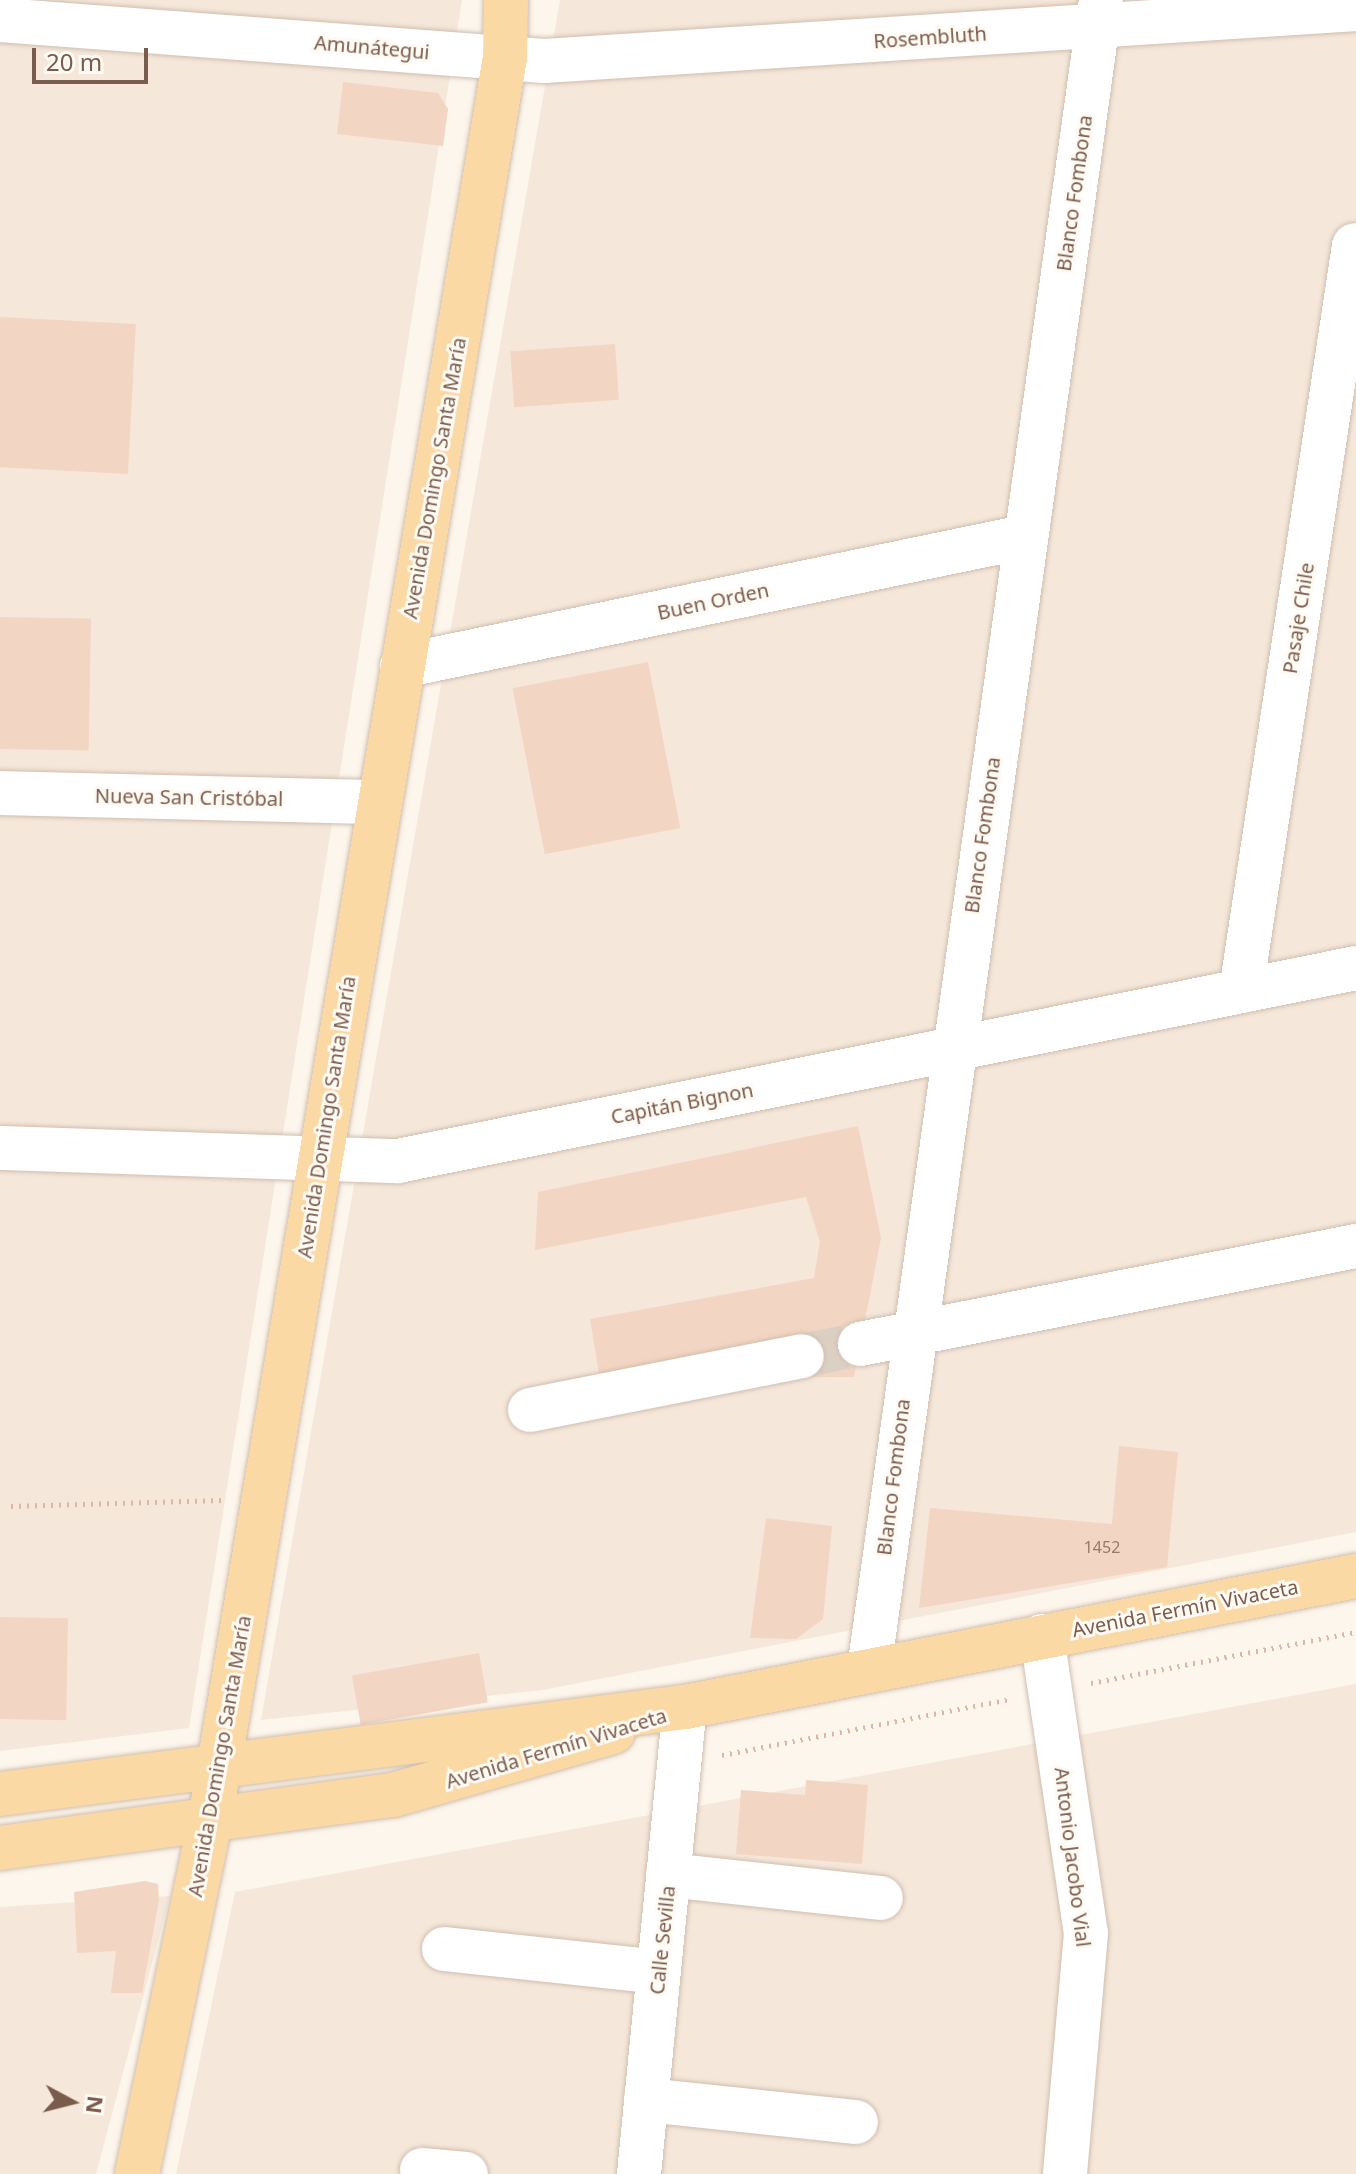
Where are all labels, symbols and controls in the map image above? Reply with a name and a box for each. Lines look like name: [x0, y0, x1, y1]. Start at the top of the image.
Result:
street label: Rosembluth: [873, 21, 987, 53]
street label: Amunátegui: [313, 30, 431, 64]
scale bar: [36, 32, 152, 82]
text: 20 m: [46, 45, 102, 78]
street label: Blanco Fombona: [1051, 113, 1097, 273]
street label: Avenida Domingo Santa María: [397, 335, 471, 621]
street label: Pasaje Chile: [1277, 561, 1319, 675]
street label: Buen Orden: [655, 577, 771, 625]
street label: Blanco Fombona: [959, 755, 1005, 915]
street label: Nueva San Cristóbal: [95, 783, 283, 811]
street label: Avenida Domingo Santa María: [292, 974, 360, 1260]
street label: Capitán Bignon: [609, 1077, 755, 1129]
street label: Blanco Fombona: [871, 1397, 915, 1557]
house number: 1452: [1084, 1537, 1120, 1557]
street label: Avenida Fermín Vivaceta: [1070, 1574, 1300, 1642]
street label: Avenida Domingo Santa María: [182, 1613, 256, 1899]
street label: Avenida Fermín Vivaceta: [443, 1703, 669, 1793]
street label: Antonio Jacobo Vial: [1050, 1766, 1096, 1948]
street label: Calle Sevilla: [644, 1884, 680, 1996]
north arrow: [32, 2062, 112, 2142]
text: N: [80, 2094, 112, 2116]

